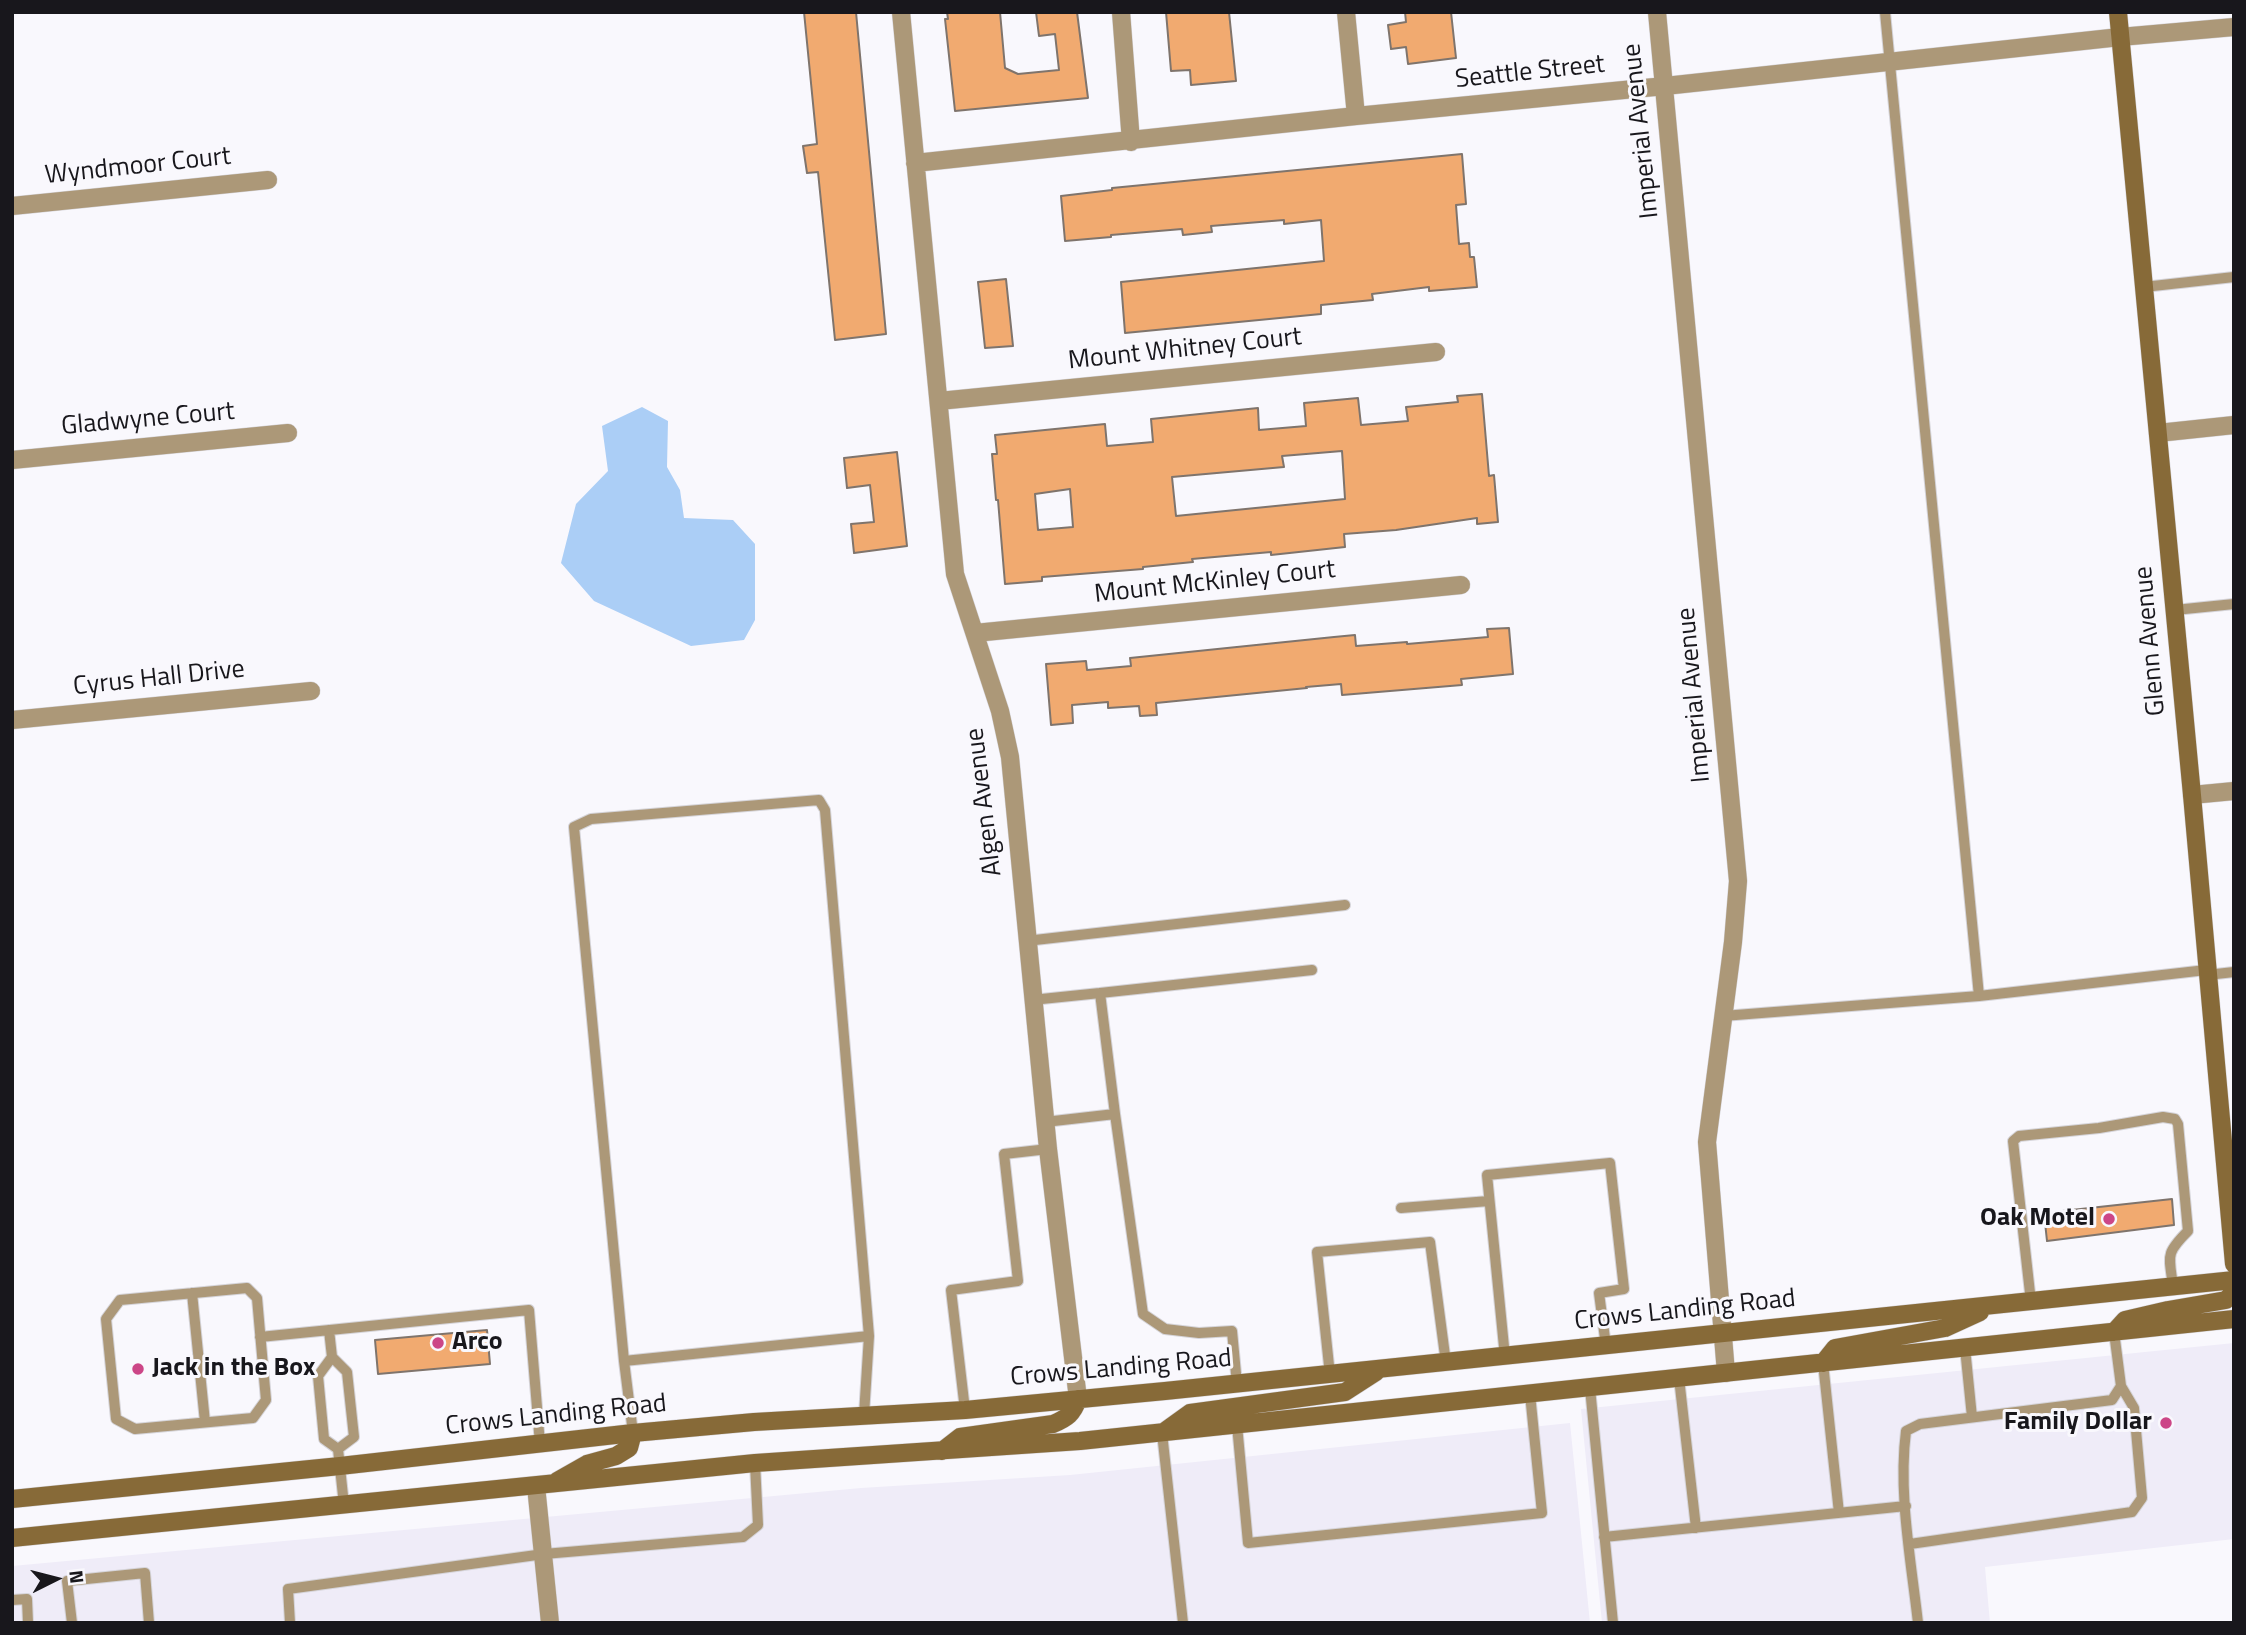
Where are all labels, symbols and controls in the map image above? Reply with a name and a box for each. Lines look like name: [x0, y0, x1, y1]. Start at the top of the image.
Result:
street label: Imperial Avenue: [1617, 42, 1667, 220]
street label: Seattle Street: [1454, 50, 1606, 96]
street label: Wyndmoor Court: [44, 142, 232, 192]
street label: Mount Whitney Court: [1067, 322, 1303, 378]
street label: Gladwyne Court: [60, 397, 236, 443]
street label: Mount McKinley Court: [1093, 555, 1337, 611]
street label: Glenn Avenue: [2129, 565, 2173, 717]
street label: Imperial Avenue: [1672, 606, 1718, 784]
street label: Cyrus Hall Drive: [72, 654, 246, 704]
street label: Algen Avenue: [960, 726, 1010, 878]
place label: Oak Motel: [1980, 1203, 2095, 1235]
marker: Oak Motel: [2101, 1211, 2117, 1227]
street label: Crows Landing Road: [1573, 1284, 1797, 1338]
place label: Arco: [452, 1327, 503, 1359]
marker: Arco: [430, 1335, 446, 1351]
street label: Crows Landing Road: [1009, 1344, 1233, 1394]
place label: Jack in the Box: [152, 1353, 315, 1385]
marker: Jack in the Box: [130, 1361, 146, 1377]
street label: Crows Landing Road: [444, 1389, 668, 1443]
place label: Family Dollar: [2004, 1407, 2152, 1439]
marker: Family Dollar: [2158, 1415, 2174, 1431]
north arrow: [21, 1544, 91, 1614]
text: N: [62, 1569, 92, 1585]

